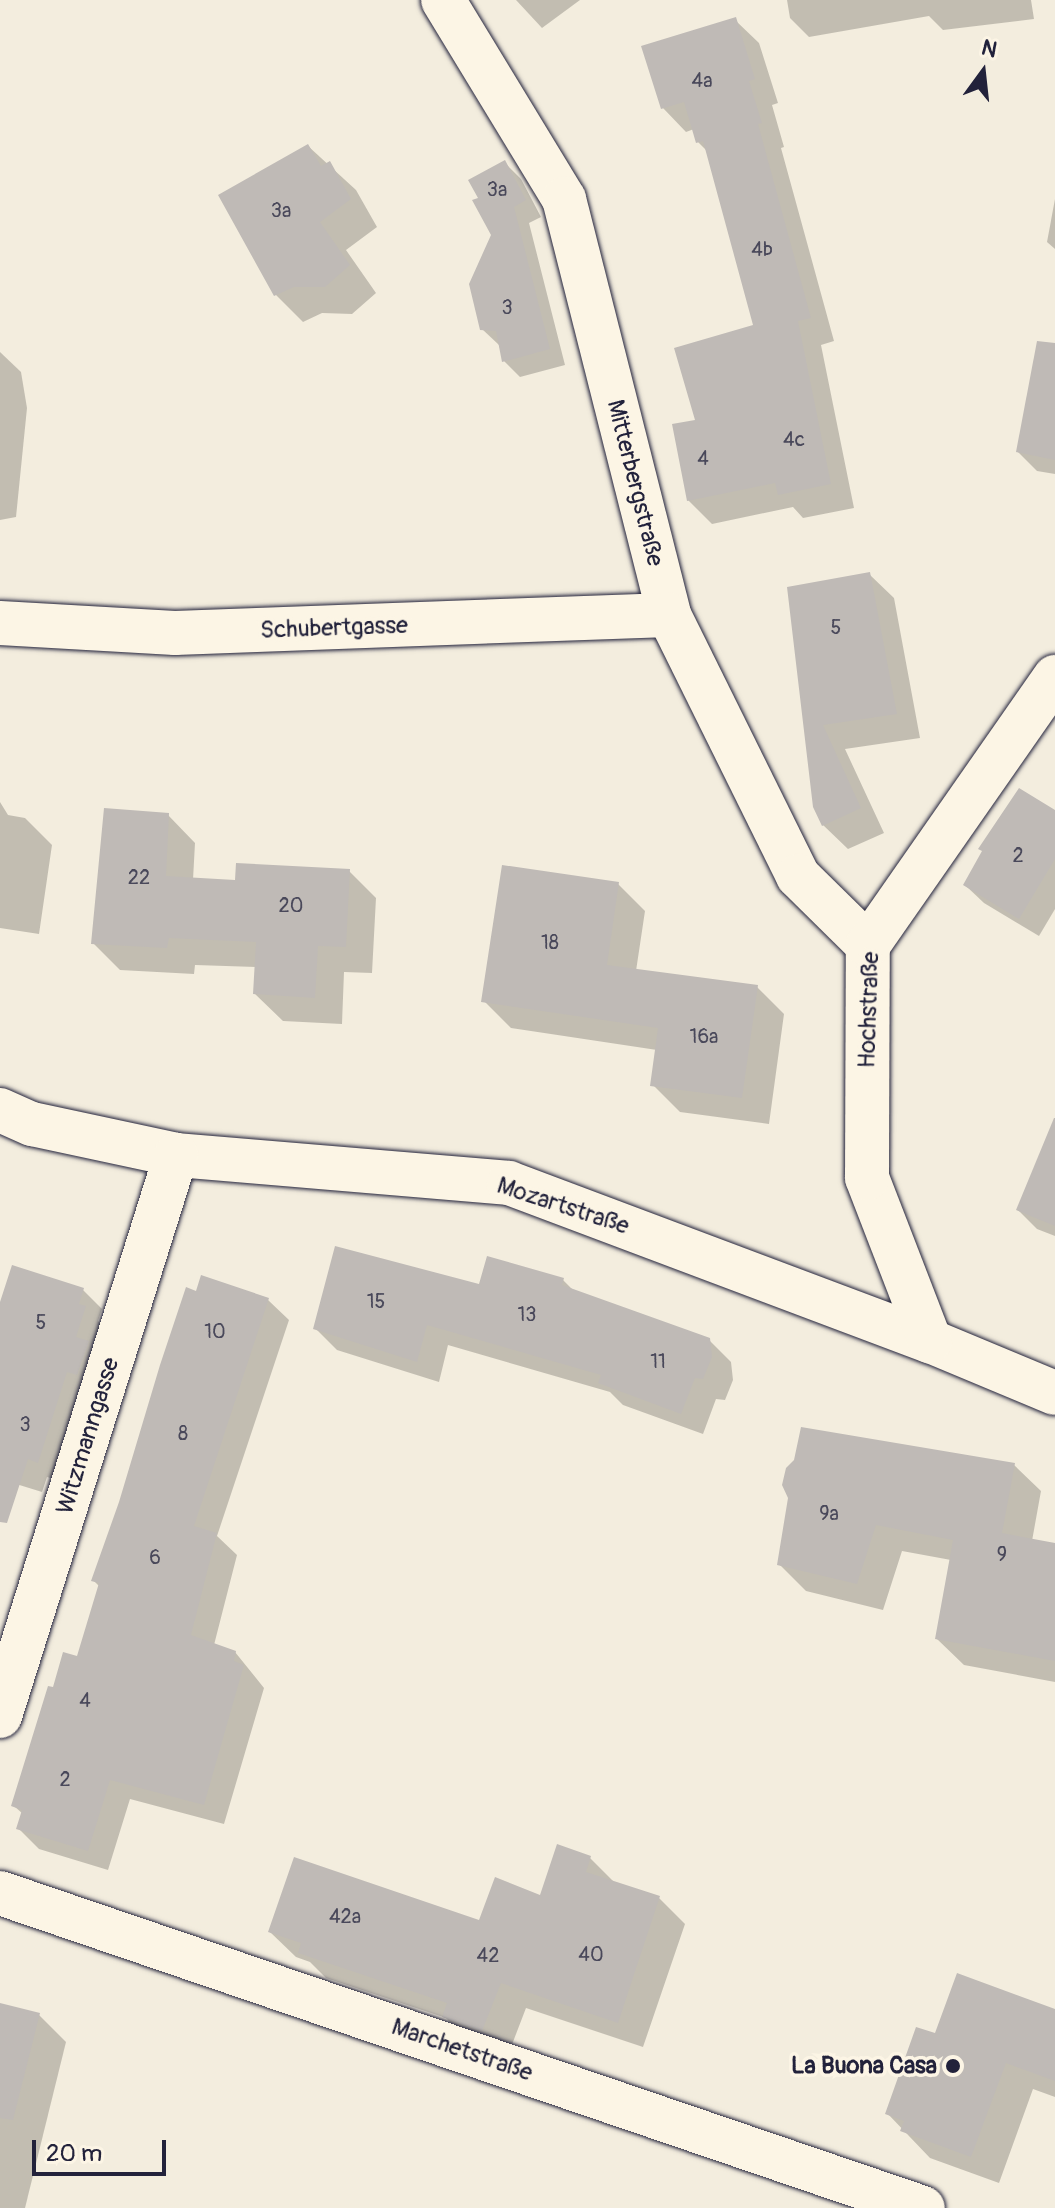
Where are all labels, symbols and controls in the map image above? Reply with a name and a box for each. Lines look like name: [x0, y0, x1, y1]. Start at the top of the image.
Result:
north arrow: [943, 32, 1023, 112]
text: N: [978, 33, 1000, 64]
house number: 4a: [692, 68, 712, 92]
house number: 3a: [487, 177, 507, 201]
house number: 3a: [271, 198, 291, 222]
house number: 4b: [751, 237, 773, 261]
house number: 3: [501, 295, 513, 319]
street label: Mitterbergstraße: [600, 397, 670, 569]
house number: 4c: [783, 427, 805, 451]
house number: 4: [697, 446, 709, 470]
street label: Schubertgasse: [260, 611, 408, 645]
house number: 5: [831, 615, 841, 639]
house number: 2: [1012, 843, 1024, 867]
house number: 22: [128, 865, 150, 889]
house number: 20: [279, 893, 303, 917]
house number: 18: [541, 930, 559, 954]
street label: Hochstraße: [853, 951, 885, 1069]
house number: 16a: [690, 1024, 718, 1048]
street label: Mozartstraße: [493, 1171, 633, 1241]
house number: 15: [367, 1289, 385, 1313]
house number: 13: [518, 1302, 536, 1326]
house number: 5: [36, 1310, 46, 1334]
house number: 10: [204, 1319, 226, 1343]
house number: 11: [650, 1349, 666, 1373]
street label: Witzmanngasse: [50, 1354, 126, 1518]
house number: 3: [19, 1412, 31, 1436]
house number: 8: [178, 1421, 188, 1445]
house number: 9a: [819, 1501, 839, 1525]
house number: 9: [997, 1542, 1007, 1566]
house number: 6: [149, 1545, 161, 1569]
house number: 4: [79, 1688, 91, 1712]
house number: 2: [59, 1767, 71, 1791]
house number: 42a: [329, 1904, 361, 1928]
house number: 40: [578, 1942, 604, 1966]
house number: 42: [477, 1943, 499, 1967]
street label: Marchetstraße: [388, 2012, 536, 2088]
place label: La Buona Casa: [791, 2052, 937, 2080]
marker: La Buona Casa: [944, 2057, 962, 2075]
scale bar: [36, 2124, 170, 2174]
text: 20 m: [46, 2139, 102, 2168]

